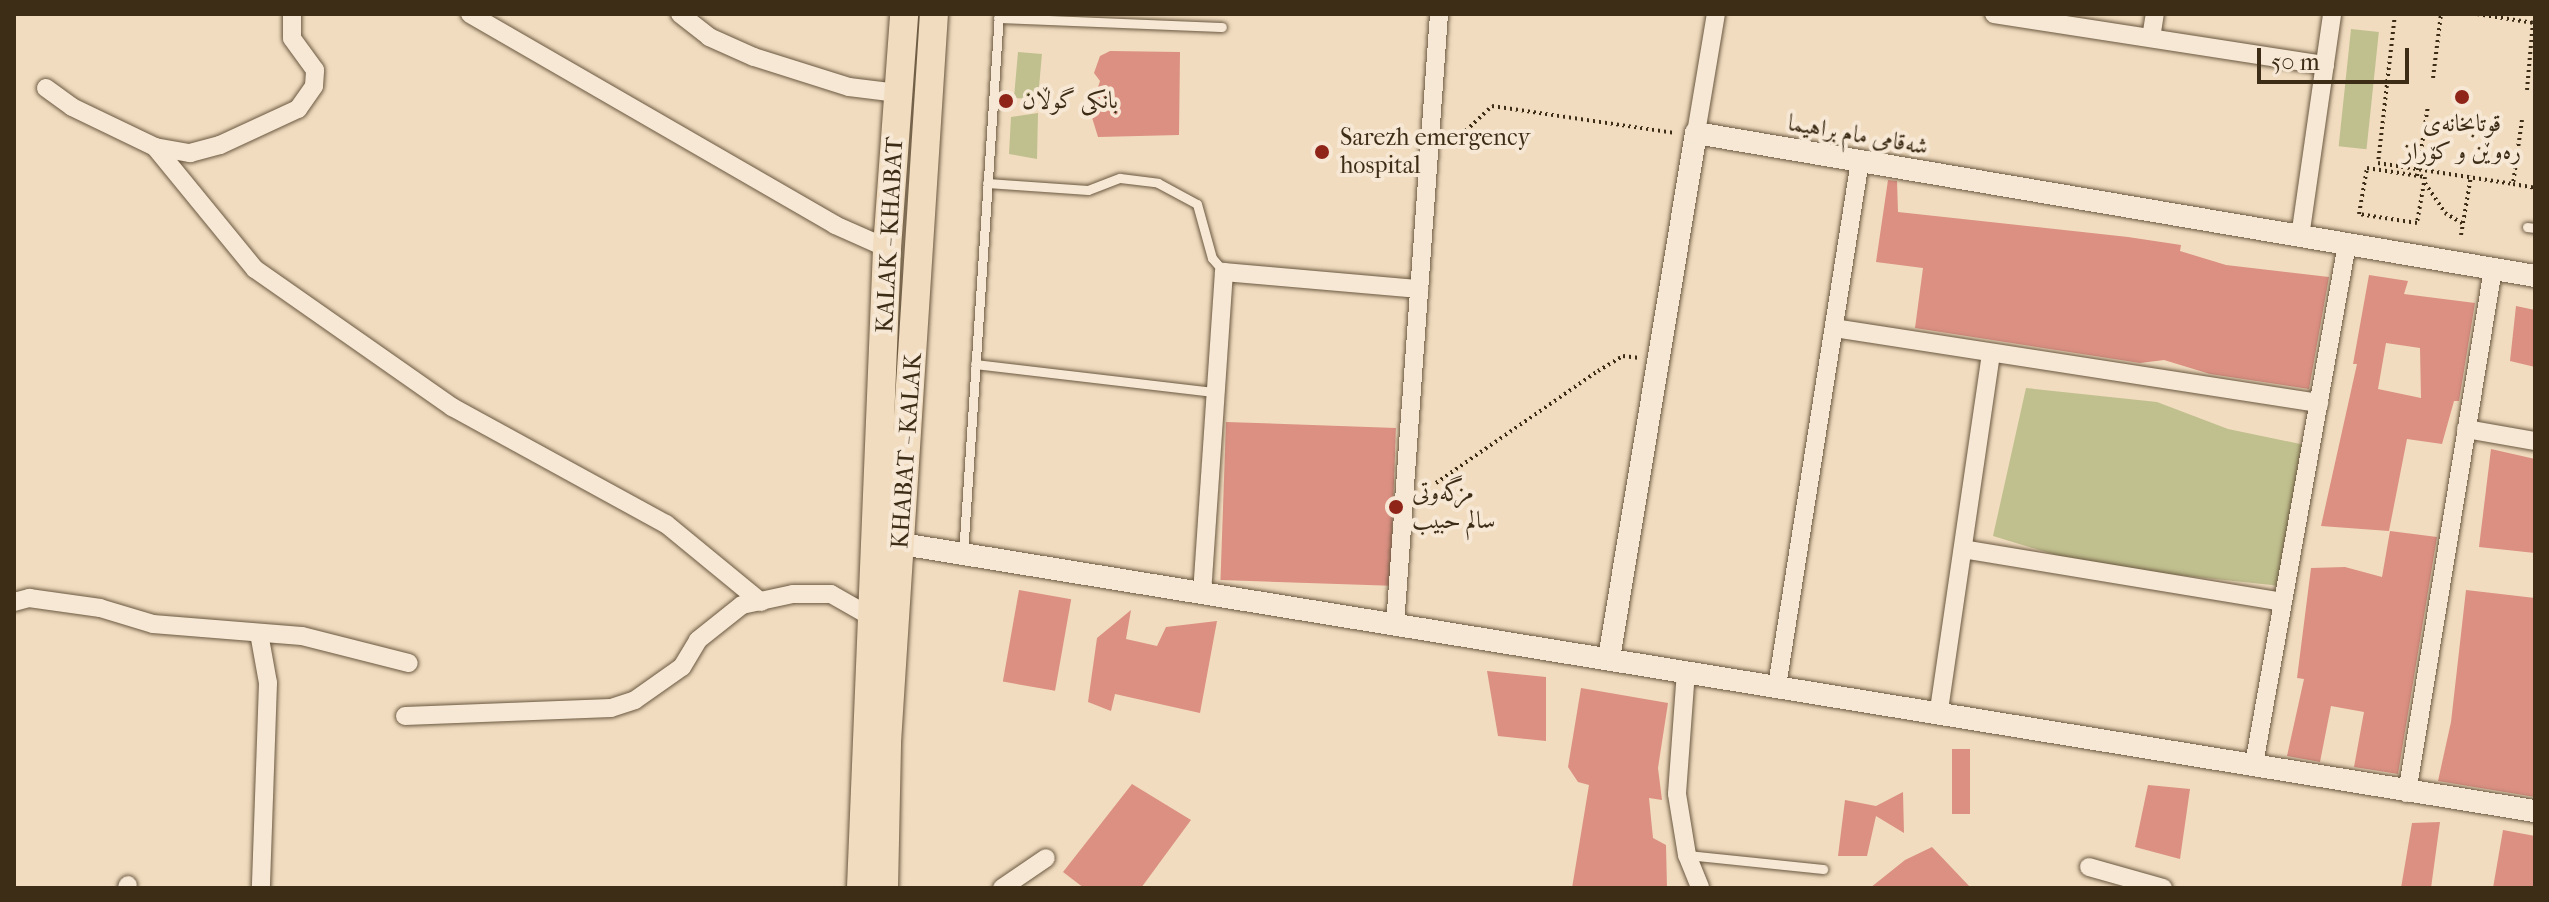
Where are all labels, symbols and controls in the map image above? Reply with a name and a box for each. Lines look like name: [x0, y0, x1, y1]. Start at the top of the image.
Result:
scale bar: [2261, 32, 2413, 82]
text: 50 m: [2271, 48, 2320, 76]
place label: بانکی گوڵان: [1022, 87, 1118, 115]
marker: قوتابخانەی رەوێن و کۆراز: [2453, 88, 2471, 106]
marker: بانکی گوڵان: [997, 92, 1015, 110]
street label: شەقامی مام براهیما: [1786, 109, 1930, 161]
place label: قوتابخانەی رەوێن و کۆراز: [2403, 110, 2521, 166]
place label: Sarezh emergency hospital: [1340, 124, 1530, 180]
street label: KALAK - KHABAT: [870, 136, 910, 334]
marker: Sarezh emergency hospital: [1311, 141, 1333, 163]
street label: KHABAT - KALAK: [886, 352, 928, 550]
place label: مزگەوتی سالم حبیب: [1412, 479, 1495, 535]
marker: مزگەوتی سالم حبیب: [1387, 498, 1405, 516]

